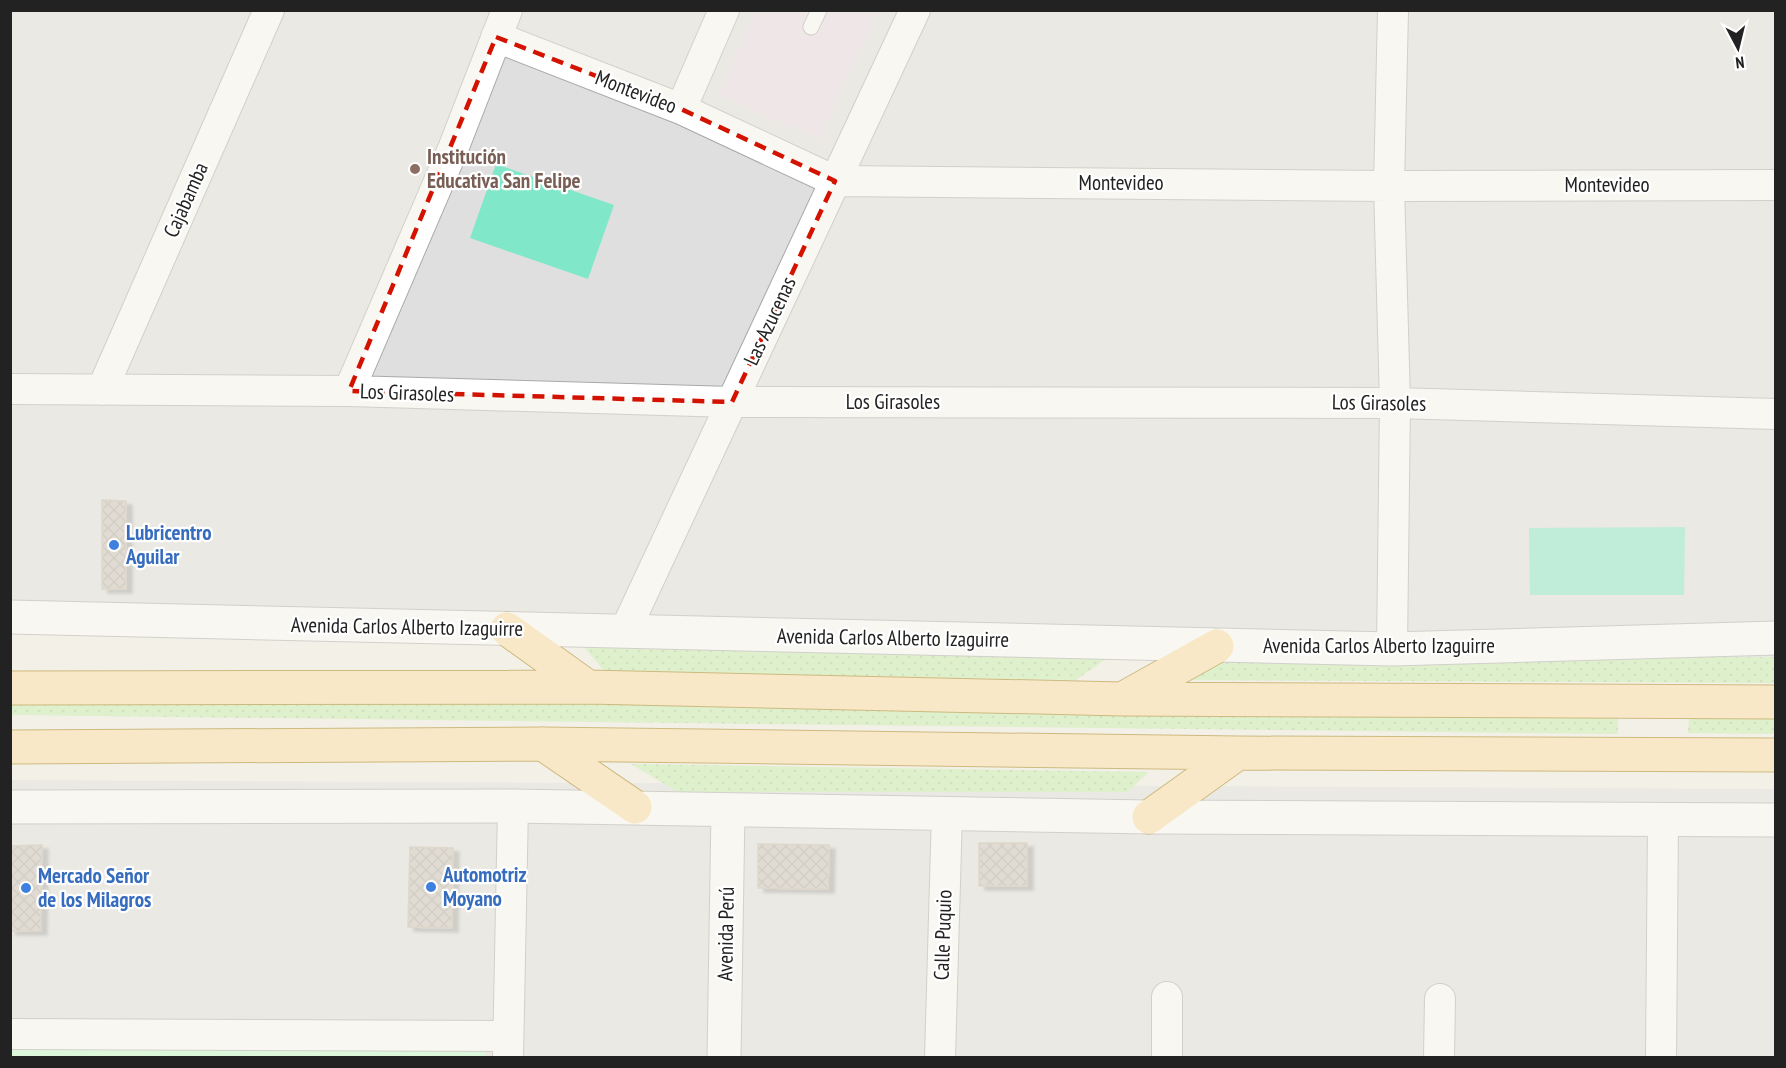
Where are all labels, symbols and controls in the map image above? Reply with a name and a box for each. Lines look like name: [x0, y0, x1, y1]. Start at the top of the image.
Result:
north arrow: [1708, 18, 1768, 78]
text: N: [1734, 52, 1745, 73]
street label: Montevideo: [592, 64, 681, 119]
place label: Institución Educativa San Felipe: [427, 143, 581, 194]
street label: Cajabamba: [157, 158, 214, 242]
marker: Institución Educativa San Felipe: [408, 162, 422, 176]
street label: Montevideo: [1079, 169, 1163, 196]
street label: Montevideo: [1565, 171, 1649, 198]
street label: Las Azucenas: [737, 272, 802, 369]
street label: Los Girasoles: [359, 377, 455, 408]
street label: Los Girasoles: [846, 388, 940, 415]
street label: Los Girasoles: [1332, 388, 1426, 417]
place label: Lubricentro Aguilar: [125, 519, 212, 570]
marker: Lubricentro Aguilar: [107, 538, 121, 552]
street label: Avenida Carlos Alberto Izaguirre: [291, 611, 523, 642]
street label: Avenida Carlos Alberto Izaguirre: [777, 622, 1009, 653]
street label: Avenida Carlos Alberto Izaguirre: [1263, 632, 1495, 659]
place label: Automotriz Moyano: [442, 861, 527, 912]
place label: Mercado Señor de los Milagros: [38, 862, 151, 913]
marker: Automotriz Moyano: [424, 880, 438, 894]
marker: Mercado Señor de los Milagros: [19, 881, 33, 895]
street label: Avenida Perú: [711, 887, 740, 981]
street label: Calle Puquio: [927, 889, 958, 981]

